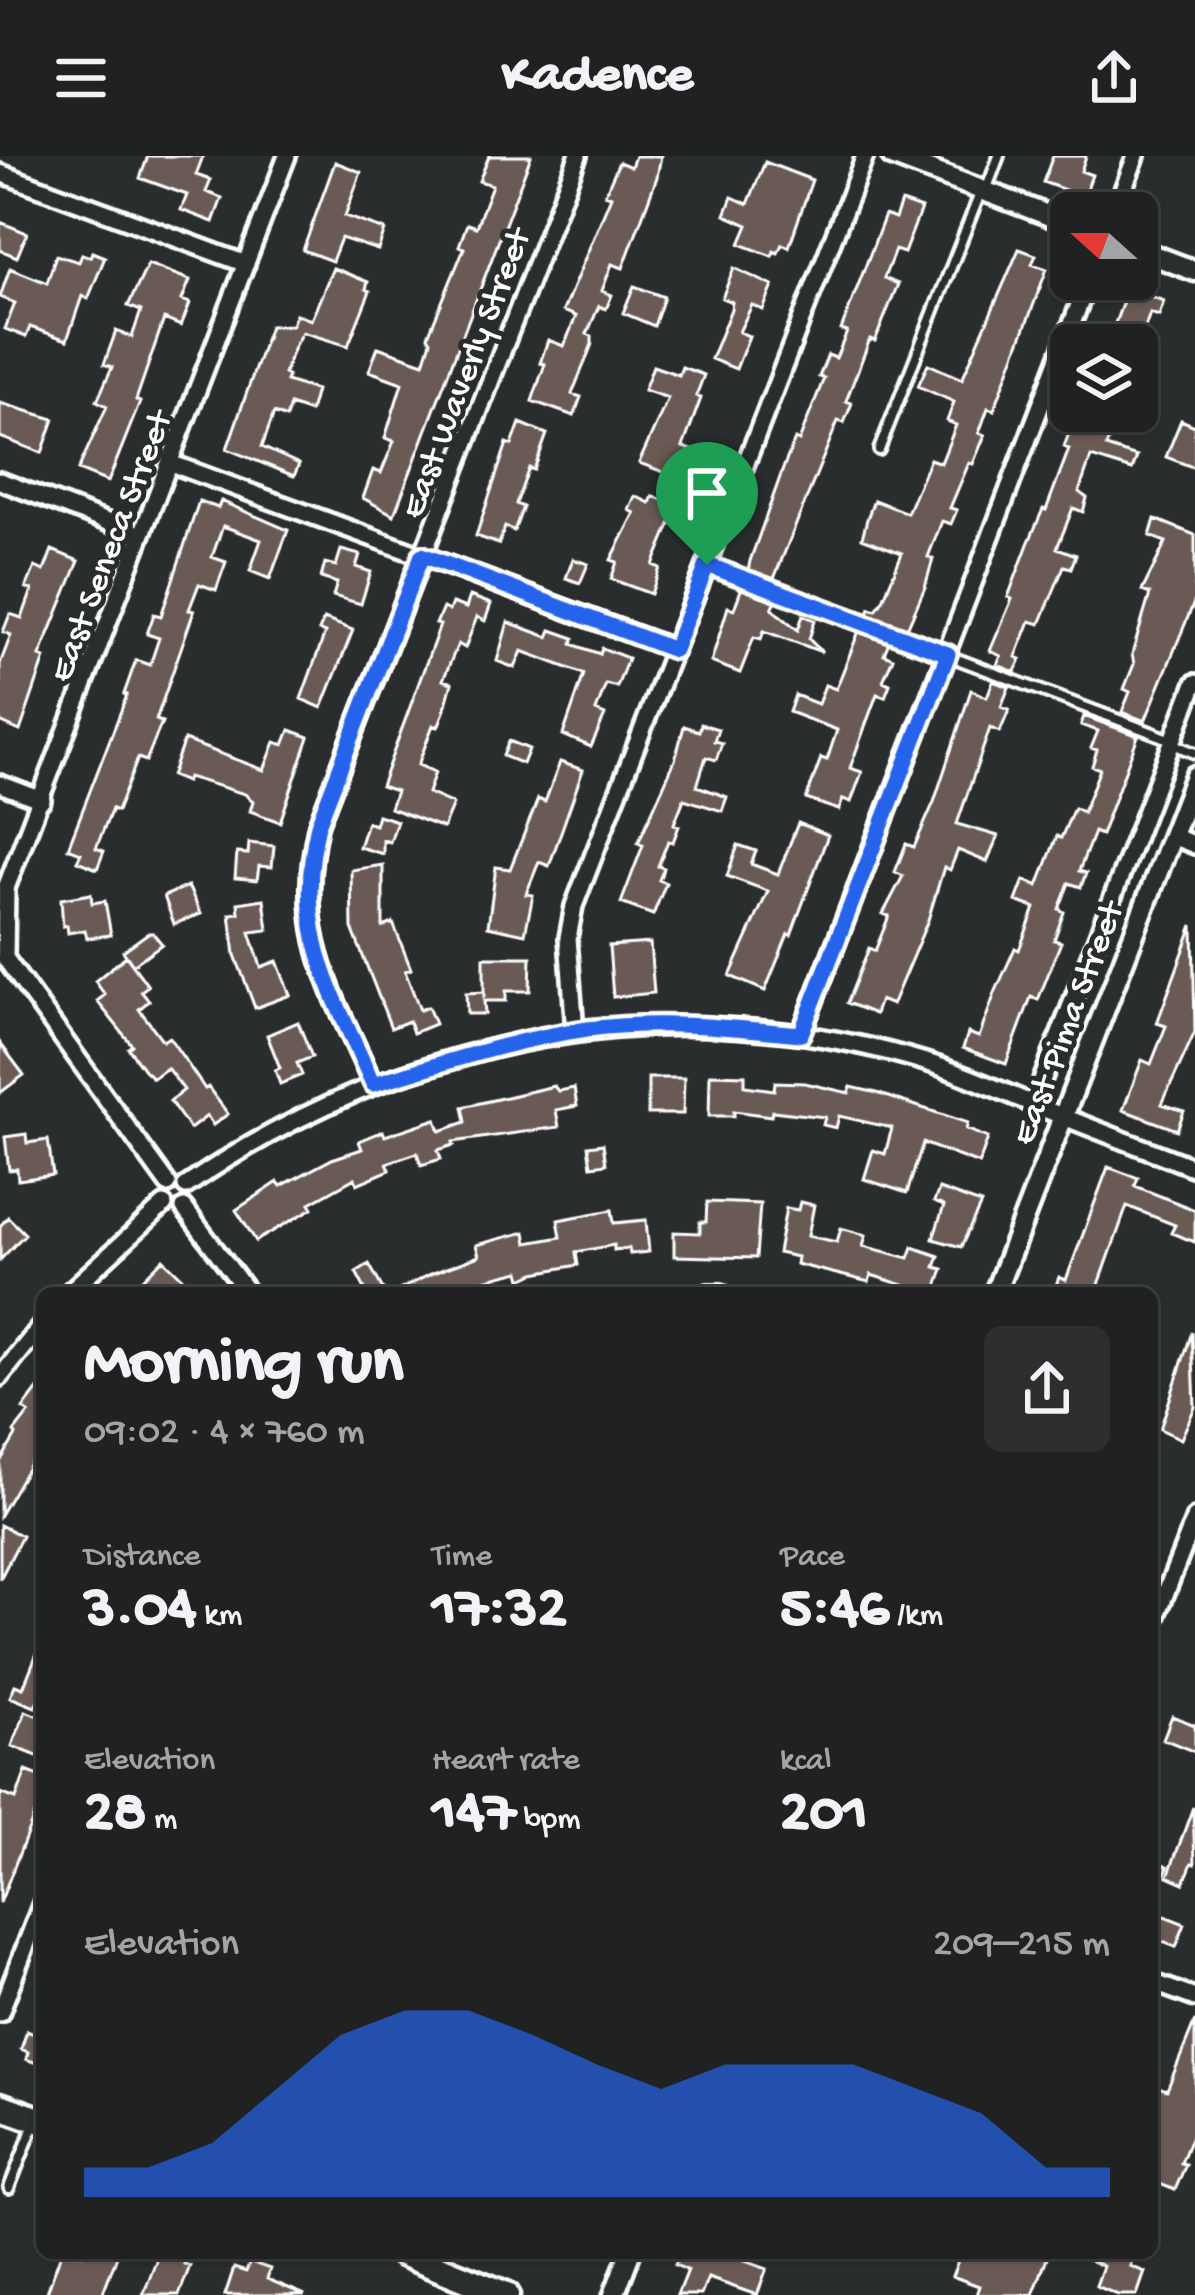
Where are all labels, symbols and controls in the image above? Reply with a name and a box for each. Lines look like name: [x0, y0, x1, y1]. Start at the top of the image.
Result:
icon: menu: [48, 45, 114, 111]
icon: share: [1081, 45, 1147, 111]
text: Kadence: [502, 46, 693, 110]
north arrow: [1050, 192, 1158, 300]
map controls: [1050, 192, 1158, 432]
street label: East Waverly Street: [393, 220, 544, 525]
button: layers: [1050, 324, 1158, 432]
street label: East Seneca Street: [42, 403, 186, 689]
pin: [656, 442, 758, 565]
icon: arrive: [674, 460, 740, 526]
street label: East Pima Street: [1004, 894, 1137, 1152]
button: share: [984, 1326, 1110, 1452]
text: Morning run: [84, 1327, 403, 1405]
text: 09:02 · 4 × 760 m: [84, 1411, 365, 1457]
text: Distance: [84, 1539, 201, 1577]
text: Time: [432, 1539, 492, 1577]
text: Pace: [780, 1539, 845, 1577]
text: 3.04: [84, 1577, 196, 1647]
text: 17:32: [432, 1577, 567, 1647]
text: 5:46: [780, 1577, 889, 1647]
text: km: [196, 1598, 242, 1636]
text: /km: [889, 1598, 943, 1636]
text: Elevation: [84, 1743, 215, 1781]
text: Heart rate: [432, 1743, 580, 1781]
text: kcal: [780, 1743, 832, 1781]
text: 28: [84, 1781, 146, 1851]
text: 147: [432, 1781, 516, 1851]
text: 201: [780, 1781, 868, 1851]
text: m: [146, 1802, 178, 1840]
text: bpm: [516, 1802, 581, 1840]
text: Elevation: [84, 1923, 239, 1969]
text: 209–215 m: [933, 1923, 1110, 1969]

